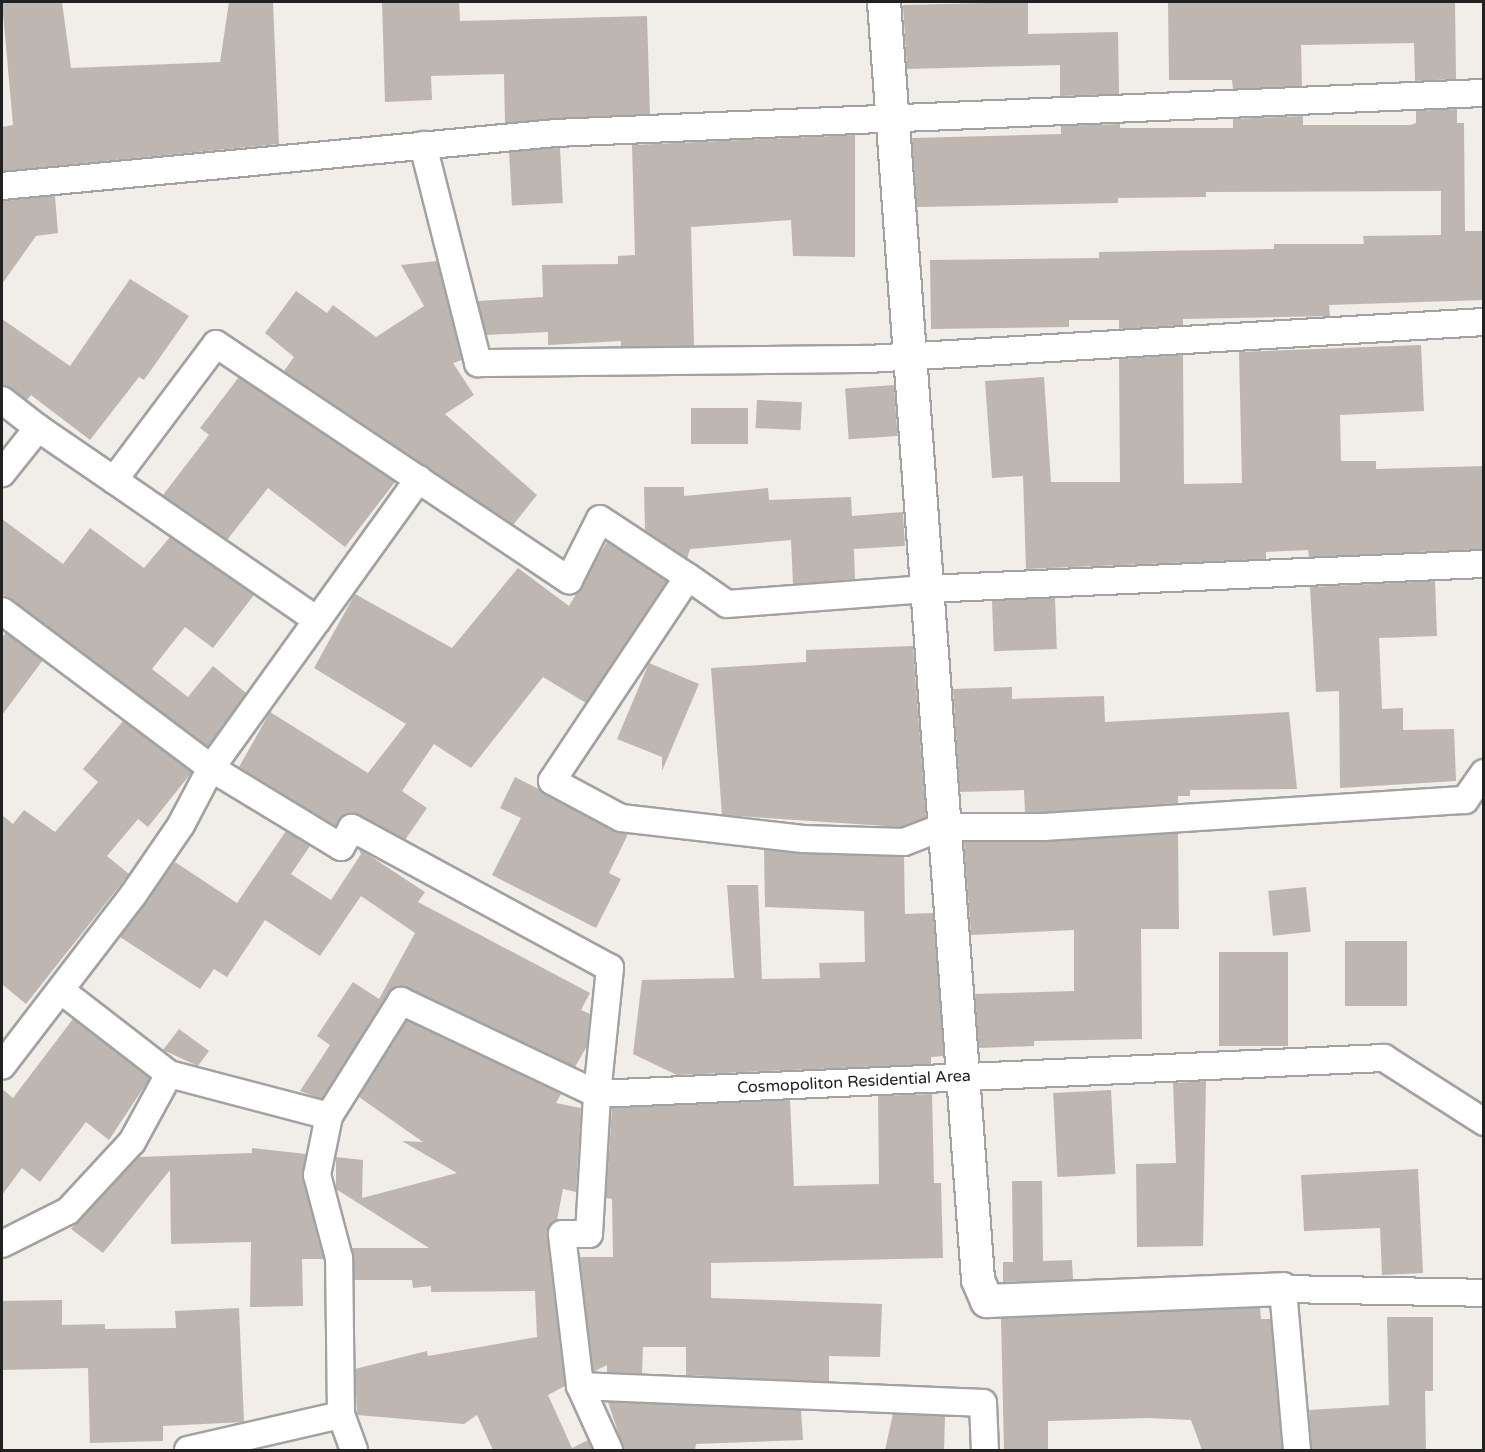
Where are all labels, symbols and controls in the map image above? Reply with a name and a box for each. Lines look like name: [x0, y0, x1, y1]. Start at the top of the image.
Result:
street label: Cosmopoliton Residential Area: [737, 1066, 971, 1098]

